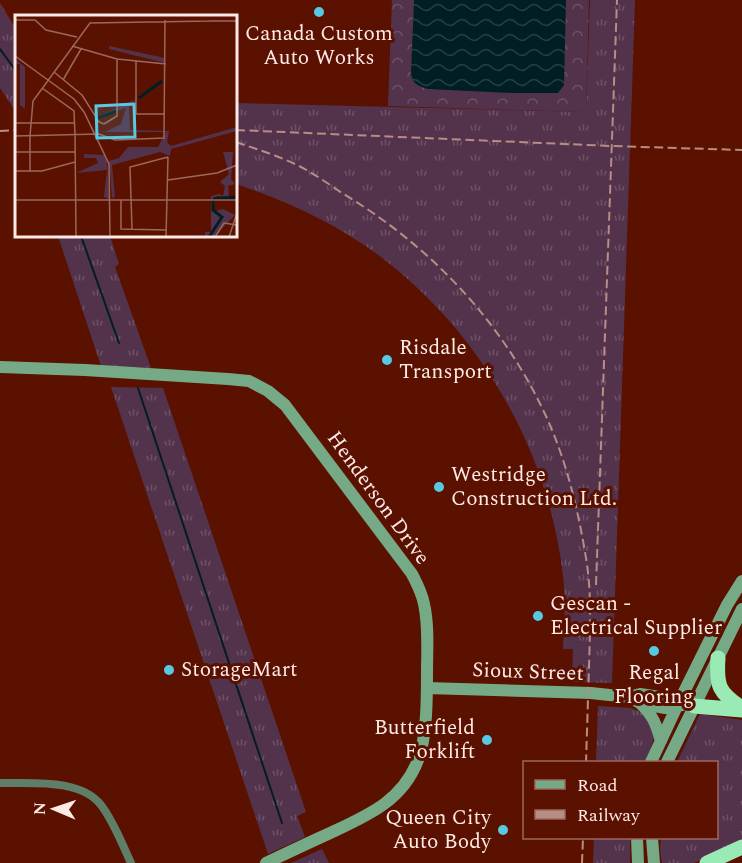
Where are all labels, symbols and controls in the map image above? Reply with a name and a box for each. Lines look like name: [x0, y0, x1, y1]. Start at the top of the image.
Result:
marker: Canada Custom Auto Works: [312, 5, 326, 19]
inset map: [15, 15, 237, 237]
place label: Canada Custom Auto Works: [245, 18, 393, 74]
place label: Risdale Transport: [399, 332, 492, 388]
marker: Risdale Transport: [380, 353, 394, 367]
street label: Henderson Drive: [318, 424, 438, 572]
place label: Westridge Construction Ltd.: [451, 459, 617, 515]
marker: Westridge Construction Ltd.: [432, 480, 446, 494]
place label: Gescan - Electrical Supplier: [550, 588, 722, 644]
marker: Gescan - Electrical Supplier: [531, 609, 545, 623]
marker: Regal Flooring: [647, 644, 661, 658]
place label: StorageMart: [181, 654, 297, 686]
street label: Sioux Street: [472, 654, 584, 690]
place label: Regal Flooring: [614, 657, 694, 713]
marker: StorageMart: [162, 663, 176, 677]
place label: Butterfield Forklift: [374, 712, 475, 768]
marker: Butterfield Forklift: [480, 733, 494, 747]
legend: [523, 761, 718, 839]
text: Road: [577, 772, 618, 799]
north arrow: [24, 779, 84, 839]
text: N: [28, 802, 52, 815]
place label: Queen City Auto Body: [385, 802, 492, 858]
text: Railway: [577, 802, 641, 829]
marker: Queen City Auto Body: [496, 823, 510, 837]

